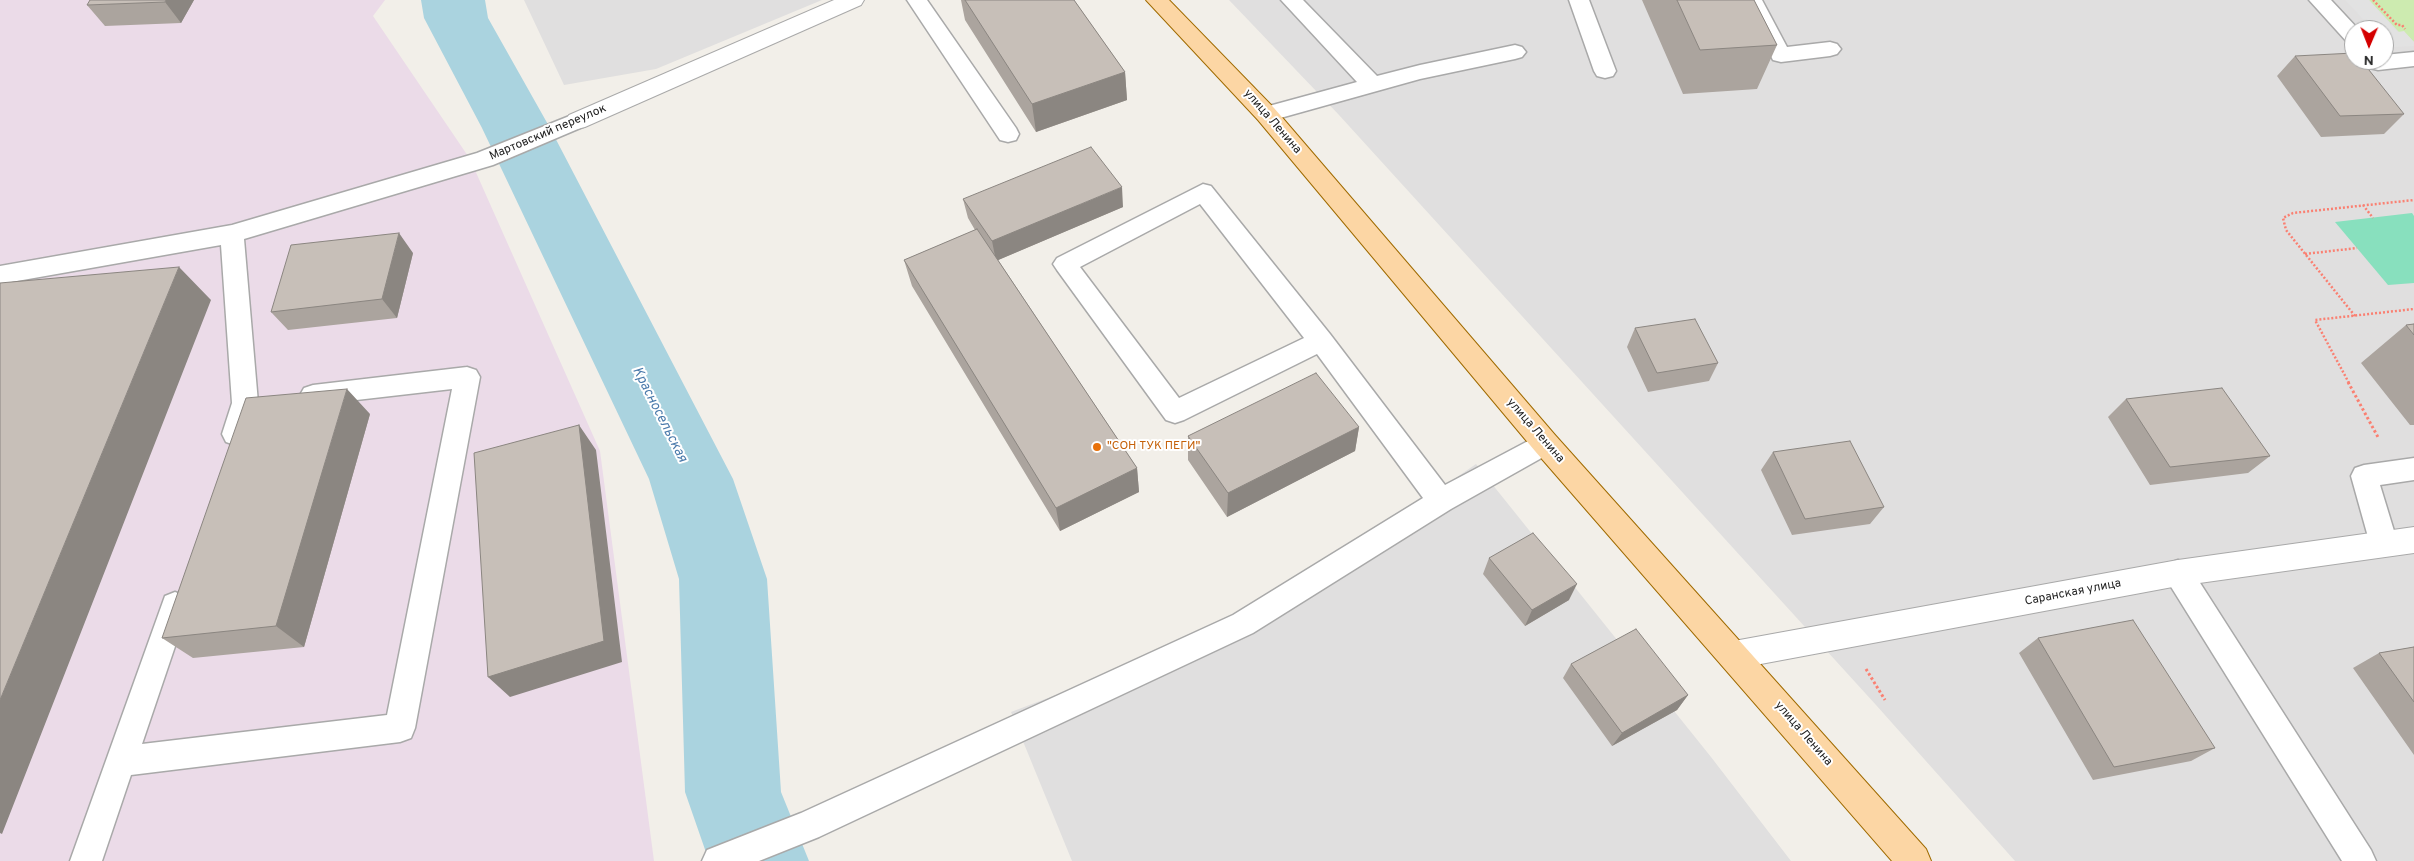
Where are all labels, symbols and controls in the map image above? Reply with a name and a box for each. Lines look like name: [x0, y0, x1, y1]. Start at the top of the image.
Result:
north arrow: [2344, 20, 2394, 70]
text: N: [2364, 51, 2374, 68]
street label: улица Ленина: [1240, 87, 1304, 157]
street label: Мартовский переулок: [487, 102, 609, 164]
water label: Красносельская: [628, 364, 690, 466]
street label: улица Ленина: [1503, 396, 1567, 466]
place label: "СОН ТУК ПЕГИ": [1107, 440, 1200, 454]
marker: "СОН ТУК ПЕГИ": [1091, 441, 1103, 453]
street label: Саранская улица: [2024, 577, 2122, 609]
street label: улица Ленина: [1771, 699, 1835, 769]

